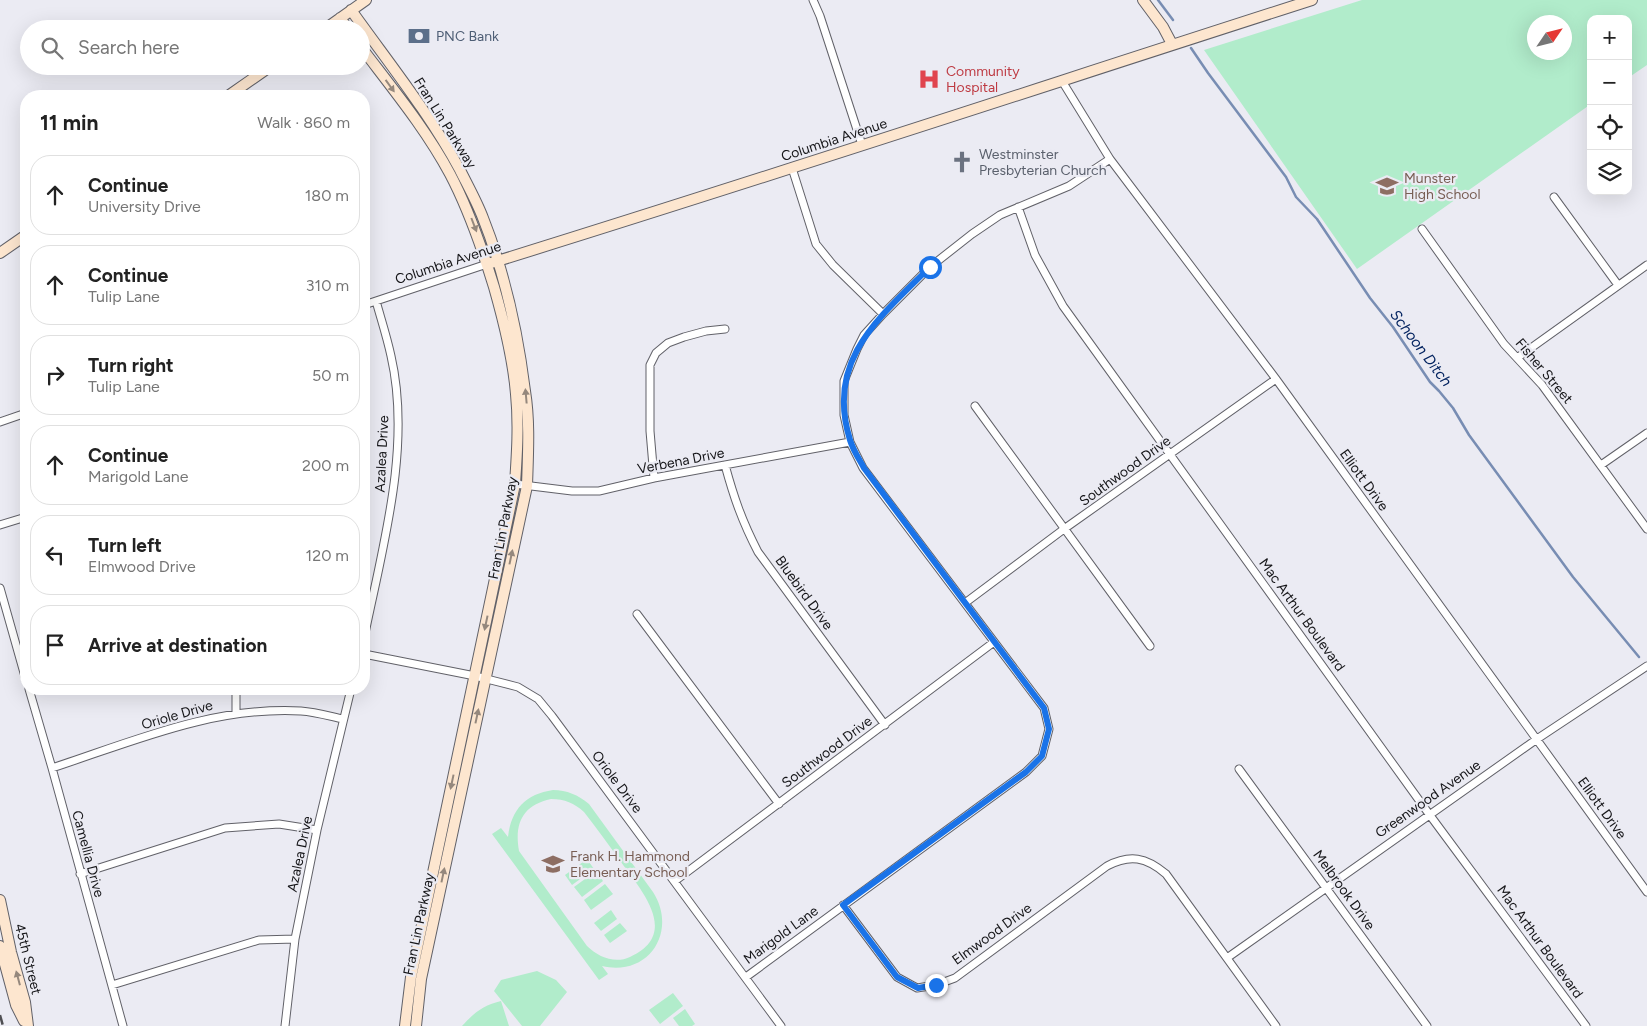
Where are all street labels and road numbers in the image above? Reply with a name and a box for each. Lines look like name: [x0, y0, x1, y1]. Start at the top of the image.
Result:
street label: Fran Lin Parkway: [410, 74, 480, 172]
street label: Columbia Avenue: [779, 115, 889, 165]
street label: Columbia Avenue: [393, 238, 503, 288]
street label: Fisher Street: [1512, 335, 1576, 407]
street label: Azalea Drive: [371, 415, 393, 493]
street label: Southwood Drive: [1076, 432, 1174, 510]
street label: Verbena Drive: [636, 444, 726, 478]
street label: Elliott Drive: [1336, 446, 1392, 515]
street label: Fran Lin Parkway: [485, 475, 521, 581]
street label: Bluebird Drive: [771, 553, 837, 634]
street label: Mac Arthur Boulevard: [1255, 555, 1349, 675]
street label: Oriole Drive: [139, 697, 215, 733]
street label: Southwood Drive: [779, 712, 876, 791]
street label: Oriole Drive: [588, 748, 646, 817]
street label: Greenwood Avenue: [1372, 756, 1484, 842]
street label: Elliott Drive: [1574, 774, 1630, 843]
street label: Camellia Drive: [68, 809, 108, 900]
street label: Azalea Drive: [284, 814, 316, 894]
street label: Melbrook Drive: [1309, 847, 1379, 933]
street label: Fran Lin Parkway: [400, 871, 438, 977]
street label: Mac Arthur Boulevard: [1493, 882, 1587, 1002]
street label: Elmwood Drive: [949, 899, 1035, 969]
street label: Marigold Lane: [740, 902, 822, 968]
street label: 45th Street: [11, 922, 45, 996]

